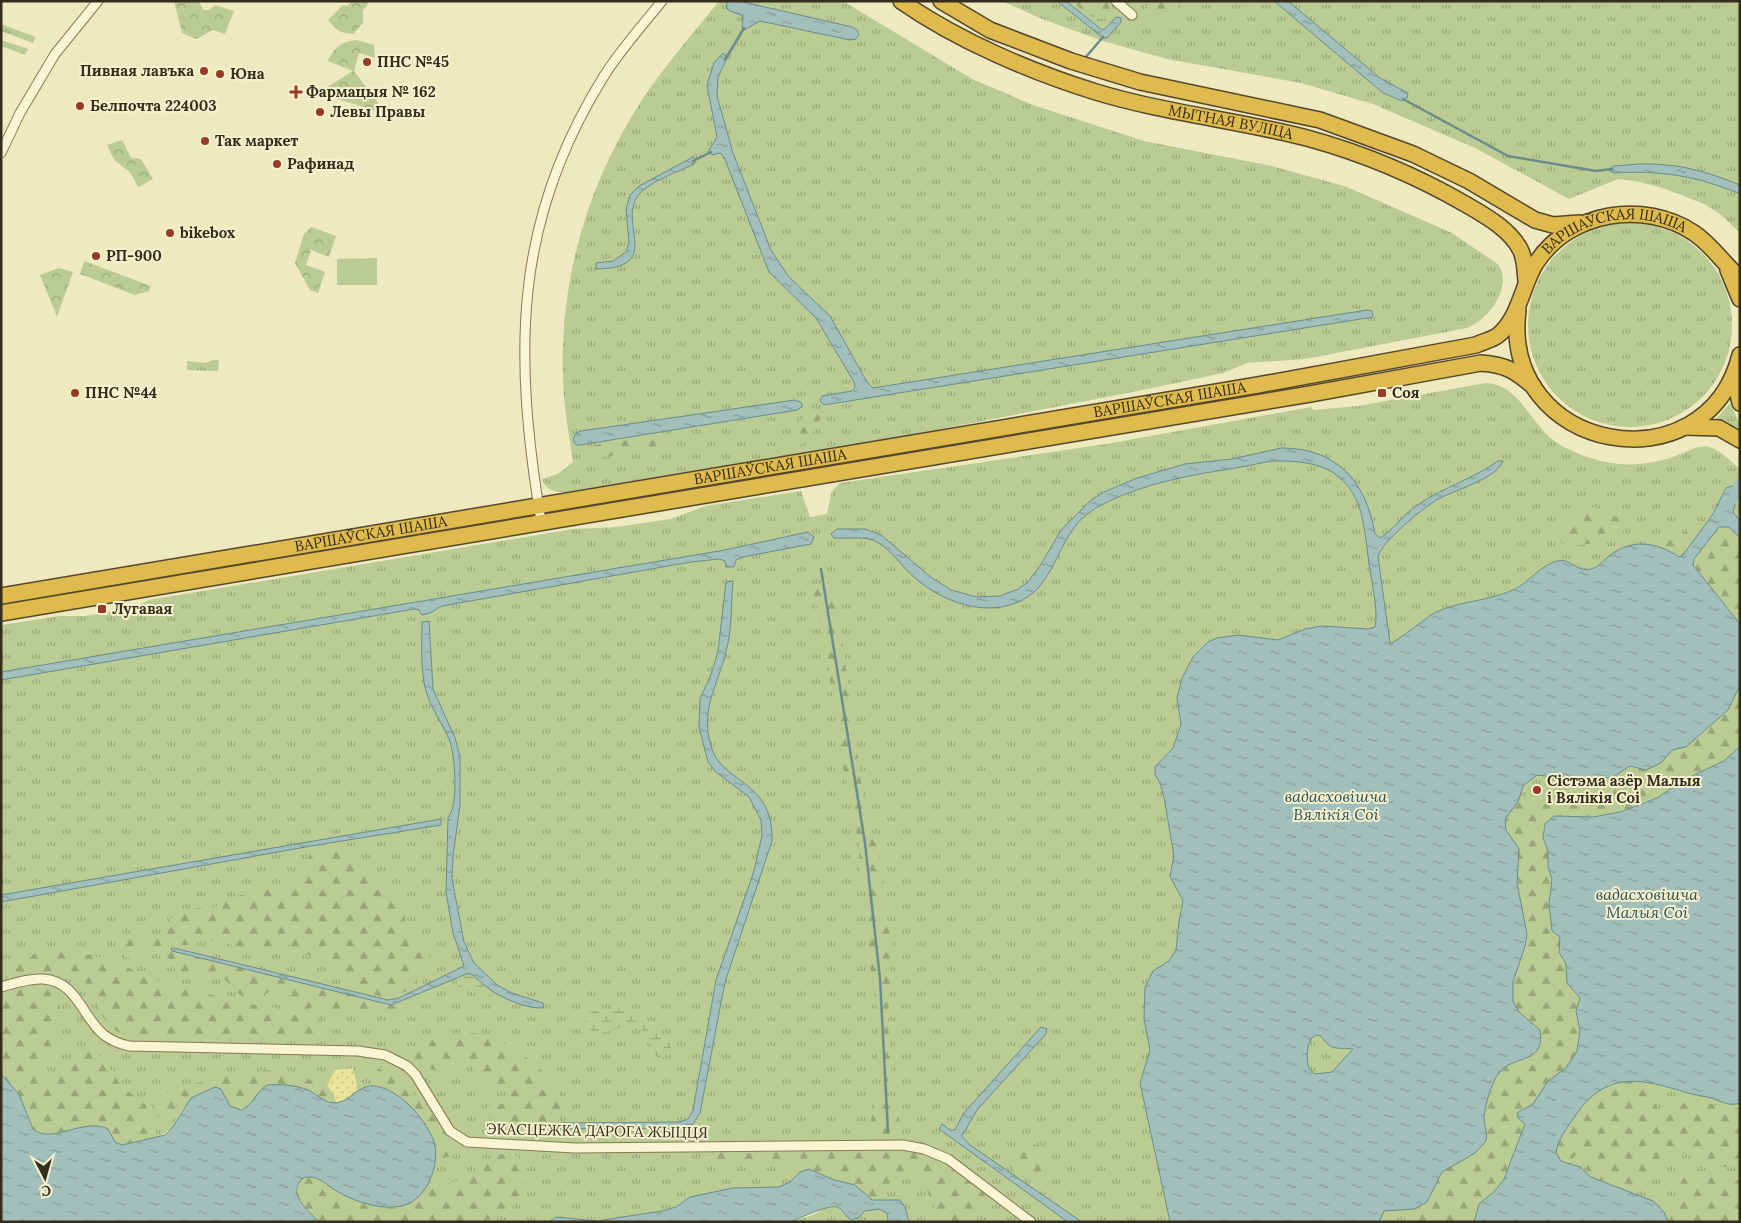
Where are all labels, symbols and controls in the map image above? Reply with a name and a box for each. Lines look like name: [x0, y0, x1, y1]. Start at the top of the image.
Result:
place label: ПНС №45: [377, 52, 449, 71]
marker: ПНС №45: [361, 56, 373, 68]
place label: Пивная лавъка: [80, 61, 194, 80]
place label: Юна: [230, 64, 265, 83]
marker: Пивная лавъка: [198, 65, 210, 77]
marker: Юна: [214, 68, 226, 80]
place label: Фармацыя № 162: [306, 82, 436, 101]
marker: Фармацыя № 162: [290, 86, 302, 98]
place label: Белпочта 224003: [90, 96, 217, 115]
marker: Белпочта 224003: [74, 100, 86, 112]
street label: МЫТНАЯ ВУЛІЦА: [1167, 100, 1296, 143]
place label: Левы Правы: [330, 102, 425, 121]
marker: Левы Правы: [314, 106, 326, 118]
place label: Так маркет: [215, 131, 298, 150]
marker: Так маркет: [199, 135, 211, 147]
place label: Рафинад: [287, 154, 354, 173]
marker: Рафинад: [271, 158, 283, 170]
street label: ВАРШАЎСКАЯ ШАША: [1537, 204, 1691, 258]
place label: bikebox: [179, 223, 235, 242]
marker: bikebox: [164, 227, 176, 239]
place label: РП-900: [106, 246, 162, 265]
marker: РП-900: [90, 250, 102, 262]
street label: ВАРШАЎСКАЯ ШАША: [1092, 377, 1248, 422]
place label: ПНС №44: [85, 383, 157, 402]
place label: Соя: [1392, 383, 1420, 402]
marker: ПНС №44: [69, 387, 81, 399]
marker: Соя: [1376, 387, 1388, 399]
street label: ВАРШАЎСКАЯ ШАША: [692, 444, 849, 489]
street label: ВАРШАЎСКАЯ ШАША: [293, 511, 449, 556]
place label: Лугавая: [112, 599, 172, 618]
marker: Лугавая: [96, 603, 108, 615]
place label: Сістэма азёр Малыя і Вялікія Соі: [1547, 771, 1701, 807]
marker: Сістэма азёр Малыя і Вялікія Соі: [1531, 784, 1543, 796]
water label: вадасховішча Вялікія Соі: [1285, 786, 1387, 824]
water label: вадасховішча Малыя Соі: [1596, 884, 1698, 922]
street label: ЭКАСЦЕЖКА ДАРОГА ЖЫЦЦЯ: [486, 1119, 708, 1142]
north arrow: [20, 1153, 70, 1203]
text: С: [40, 1181, 52, 1200]

